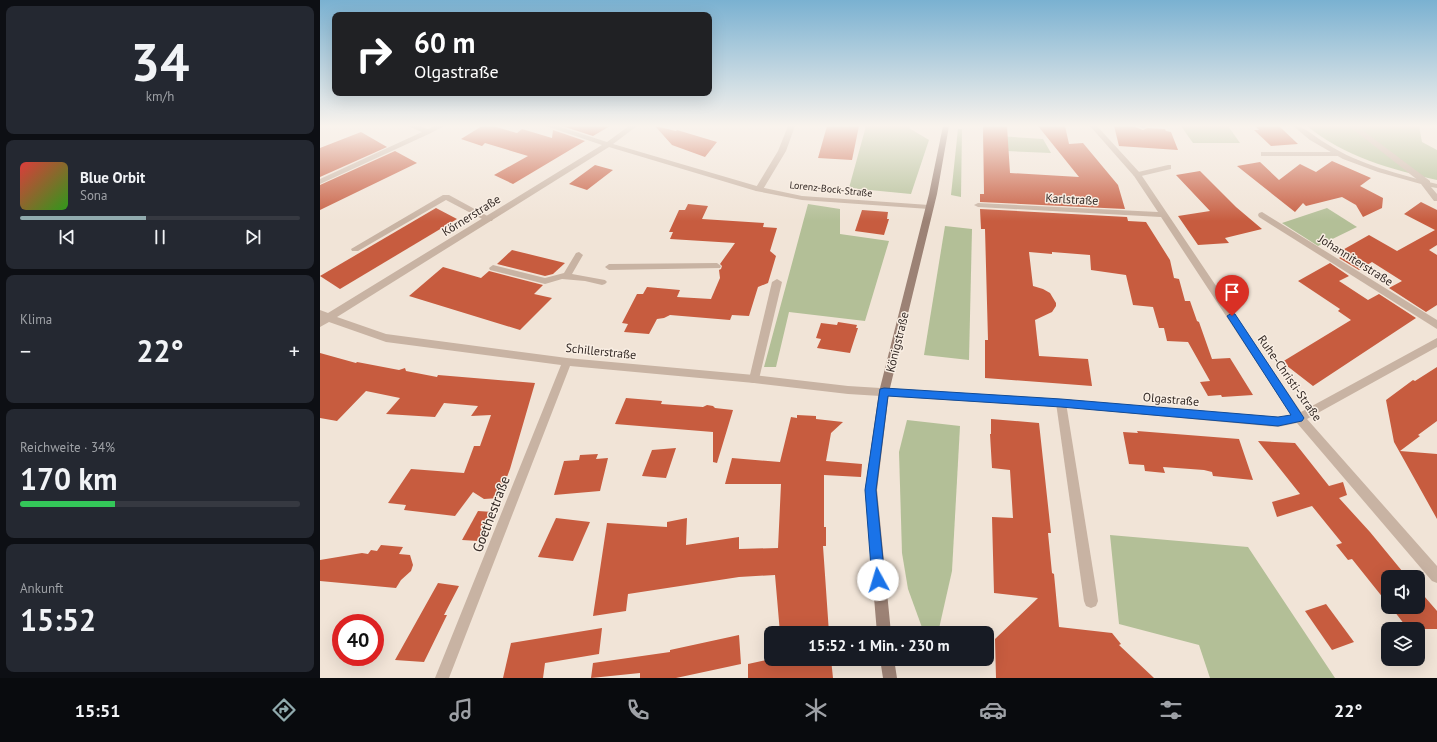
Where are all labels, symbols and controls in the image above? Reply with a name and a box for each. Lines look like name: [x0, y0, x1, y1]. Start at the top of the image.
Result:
text: 60 m: [414, 24, 475, 61]
text: 34: [131, 28, 189, 95]
icon: right: [348, 28, 400, 80]
text: Olgastraße: [414, 60, 499, 83]
text: km/h: [146, 88, 174, 105]
text: Blue Orbit: [80, 168, 145, 187]
street label: Lorenz-Bock-Straße: [789, 178, 873, 200]
text: Sona: [80, 187, 107, 204]
street label: Karlstraße: [1045, 190, 1099, 208]
street label: Körnerstraße: [439, 191, 503, 239]
icon: previous: [56, 226, 78, 248]
icon: pause: [149, 226, 171, 248]
icon: next: [242, 226, 264, 248]
street label: Johanniterstraße: [1315, 231, 1396, 289]
pin: [1215, 275, 1249, 316]
icon: arrive: [1221, 281, 1243, 303]
street label: Königstraße: [882, 310, 912, 374]
text: Klima: [20, 311, 52, 328]
text: 22°: [136, 331, 184, 370]
street label: Ruhe-Christi-Straße: [1255, 332, 1325, 424]
text: −: [20, 337, 31, 365]
text: +: [289, 337, 300, 365]
street label: Schillerstraße: [565, 340, 637, 362]
street label: Olgastraße: [1142, 389, 1200, 409]
text: Reichweite · 34%: [20, 439, 115, 456]
text: 170 km: [20, 459, 118, 498]
street label: Goethestraße: [468, 473, 514, 555]
position arrow: [857, 559, 899, 601]
map controls: [1381, 570, 1425, 666]
button: sound: [1381, 570, 1425, 614]
text: Ankunft: [20, 580, 63, 597]
text: 15:52: [20, 600, 96, 639]
speed limit sign: 40: [332, 614, 384, 666]
button: layers: [1381, 622, 1425, 666]
text: 15:52 · 1 Min. · 230 m: [808, 636, 950, 655]
icon: directions: [270, 696, 298, 724]
icon: music: [447, 696, 475, 724]
icon: phone: [624, 696, 652, 724]
icon: climate: [802, 696, 830, 724]
icon: car: [979, 696, 1007, 724]
icon: filters: [1157, 696, 1185, 724]
text: 15:51: [75, 699, 120, 722]
text: 22°: [1334, 699, 1362, 722]

